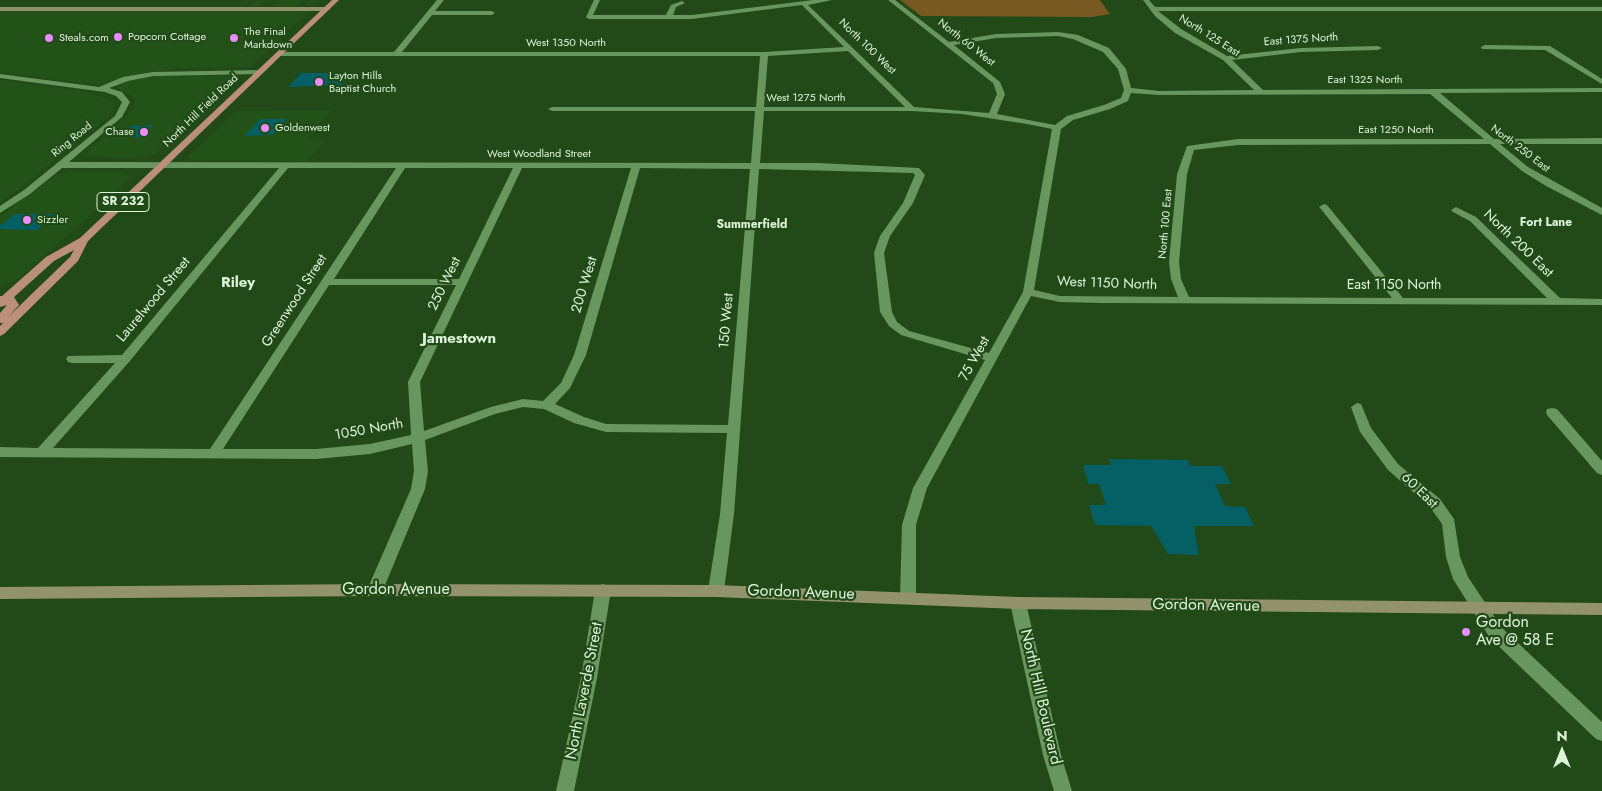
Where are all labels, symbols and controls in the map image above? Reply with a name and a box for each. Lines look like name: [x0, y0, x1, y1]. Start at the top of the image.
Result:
street label: North 125 East: [1176, 12, 1242, 60]
street label: North 100 West: [836, 16, 898, 78]
street label: North 60 West: [935, 17, 997, 69]
place label: The Final Markdown: [244, 25, 292, 51]
place label: Popcorn Cottage: [128, 30, 206, 44]
place label: Steals.com: [59, 31, 109, 45]
marker: Popcorn Cottage: [112, 31, 124, 43]
street label: East 1375 North: [1263, 31, 1339, 49]
marker: Steals.com: [43, 32, 55, 44]
marker: The Final Markdown: [228, 32, 240, 44]
street label: West 1350 North: [526, 36, 606, 50]
place label: Layton Hills Baptist Church: [329, 69, 396, 95]
street label: North Hill Field Road: [161, 72, 241, 150]
street label: East 1325 North: [1327, 73, 1403, 87]
marker: Layton Hills Baptist Church: [313, 76, 325, 88]
street label: West 1275 North: [766, 91, 846, 105]
street label: Ring Road: [49, 120, 95, 160]
place label: Goldenwest: [275, 121, 330, 135]
marker: Goldenwest: [259, 122, 271, 134]
street label: North 250 East: [1488, 122, 1552, 176]
street label: East 1250 North: [1358, 123, 1434, 137]
place label: Chase: [105, 125, 134, 139]
marker: Chase: [138, 126, 150, 138]
street label: West Woodland Street: [487, 147, 591, 161]
street label: North 100 East: [1156, 189, 1176, 259]
road number: SR 232: [97, 192, 149, 212]
street label: North 200 East: [1480, 206, 1556, 282]
place label: Sizzler: [37, 213, 68, 227]
marker: Sizzler: [21, 214, 33, 226]
district label: Fort Lane: [1520, 216, 1572, 230]
district label: Summerfield: [717, 218, 787, 232]
street label: Greenwood Street: [259, 251, 331, 351]
street label: Laurelwood Street: [114, 254, 194, 346]
street label: 250 West: [425, 255, 465, 313]
street label: 200 West: [569, 255, 601, 315]
district label: Riley: [221, 274, 255, 292]
street label: West 1150 North: [1057, 274, 1157, 294]
street label: East 1150 North: [1347, 278, 1441, 294]
street label: 150 West: [716, 292, 738, 350]
district label: Jamestown: [422, 330, 496, 348]
street label: 75 West: [956, 334, 994, 384]
street label: 1050 North: [333, 416, 405, 444]
street label: 60 East: [1397, 470, 1441, 512]
street label: Gordon Avenue: [342, 580, 450, 600]
street label: Gordon Avenue: [747, 582, 855, 604]
street label: Gordon Avenue: [1152, 595, 1260, 617]
place label: Gordon Ave @ 58 E: [1476, 613, 1554, 651]
street label: North Laverde Street: [562, 621, 608, 761]
marker: Gordon Ave @ 58 E: [1460, 626, 1472, 638]
street label: North Hill Boulevard: [1015, 627, 1065, 767]
north arrow: [1537, 726, 1587, 776]
text: N: [1556, 726, 1568, 746]

